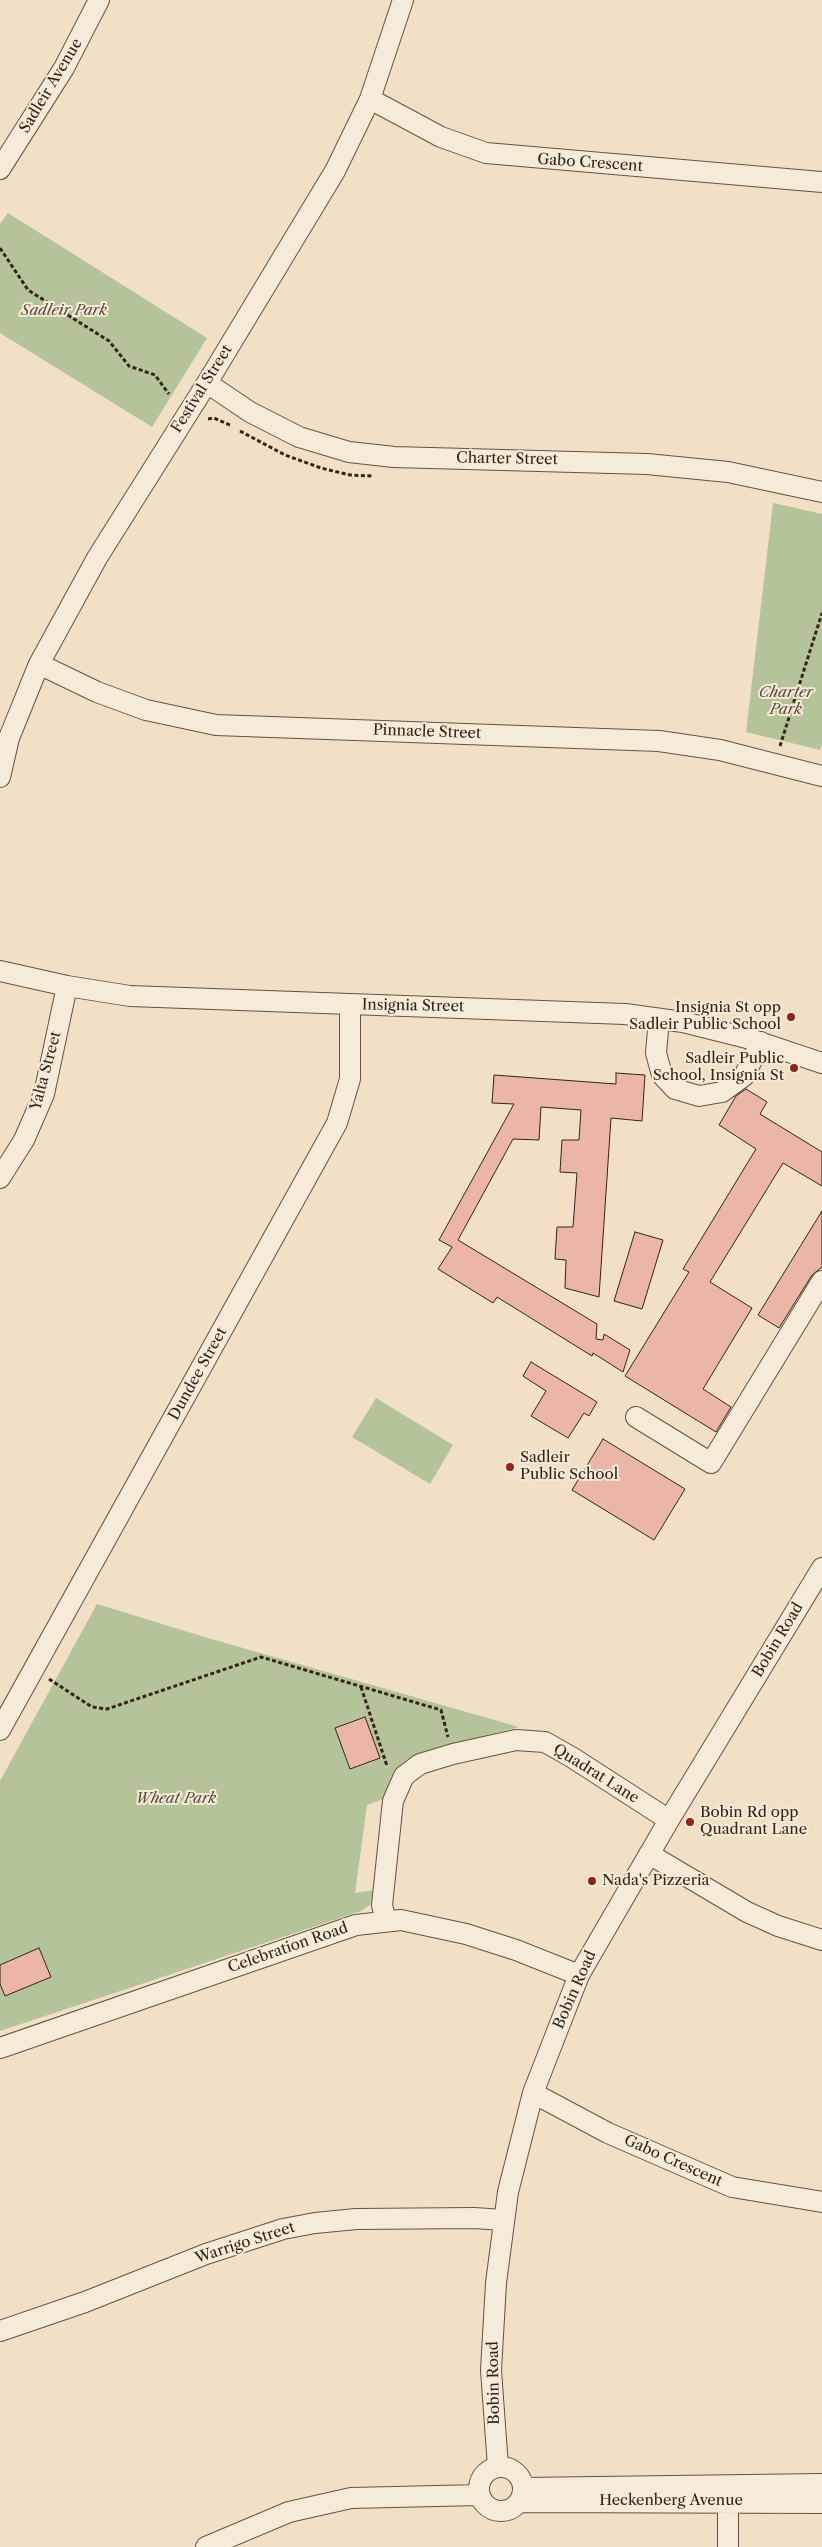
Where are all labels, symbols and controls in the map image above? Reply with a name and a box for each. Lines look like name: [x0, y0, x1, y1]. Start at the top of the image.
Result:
street label: Sadleir Avenue: [16, 36, 86, 136]
street label: Gabo Crescent: [537, 150, 643, 176]
park label: Sadleir Park: [21, 302, 107, 320]
street label: Festival Street: [168, 342, 236, 436]
street label: Charter Street: [456, 449, 558, 469]
park label: Charter Park: [759, 684, 813, 719]
street label: Pinnacle Street: [373, 721, 481, 743]
street label: Insignia Street: [362, 996, 464, 1016]
place label: Insignia St opp Sadleir Public School: [629, 999, 781, 1034]
marker: Insignia St opp Sadleir Public School: [785, 1011, 797, 1023]
street label: Yalta Street: [27, 1029, 65, 1113]
place label: Sadleir Public School, Insignia St: [653, 1050, 784, 1085]
marker: Sadleir Public School, Insignia St: [788, 1062, 800, 1074]
street label: Dundee Street: [165, 1324, 231, 1424]
place label: Sadleir Public School: [520, 1449, 618, 1484]
marker: Sadleir Public School: [504, 1461, 516, 1473]
street label: Bobin Road: [749, 1599, 807, 1681]
street label: Quadrat Lane: [550, 1740, 642, 1808]
park label: Wheat Park: [136, 1790, 216, 1808]
place label: Bobin Rd opp Quadrant Lane: [700, 1804, 807, 1839]
marker: Bobin Rd opp Quadrant Lane: [684, 1816, 696, 1828]
place label: Nada's Pizzeria: [602, 1872, 710, 1890]
marker: Nada's Pizzeria: [586, 1875, 598, 1887]
street label: Celebration Road: [226, 1919, 350, 1977]
street label: Bobin Road: [550, 1948, 600, 2032]
street label: Gabo Crescent: [621, 2131, 725, 2191]
street label: Warrigo Street: [193, 2218, 297, 2268]
street label: Bobin Road: [484, 2341, 504, 2425]
street label: Heckenberg Avenue: [599, 2492, 743, 2510]

